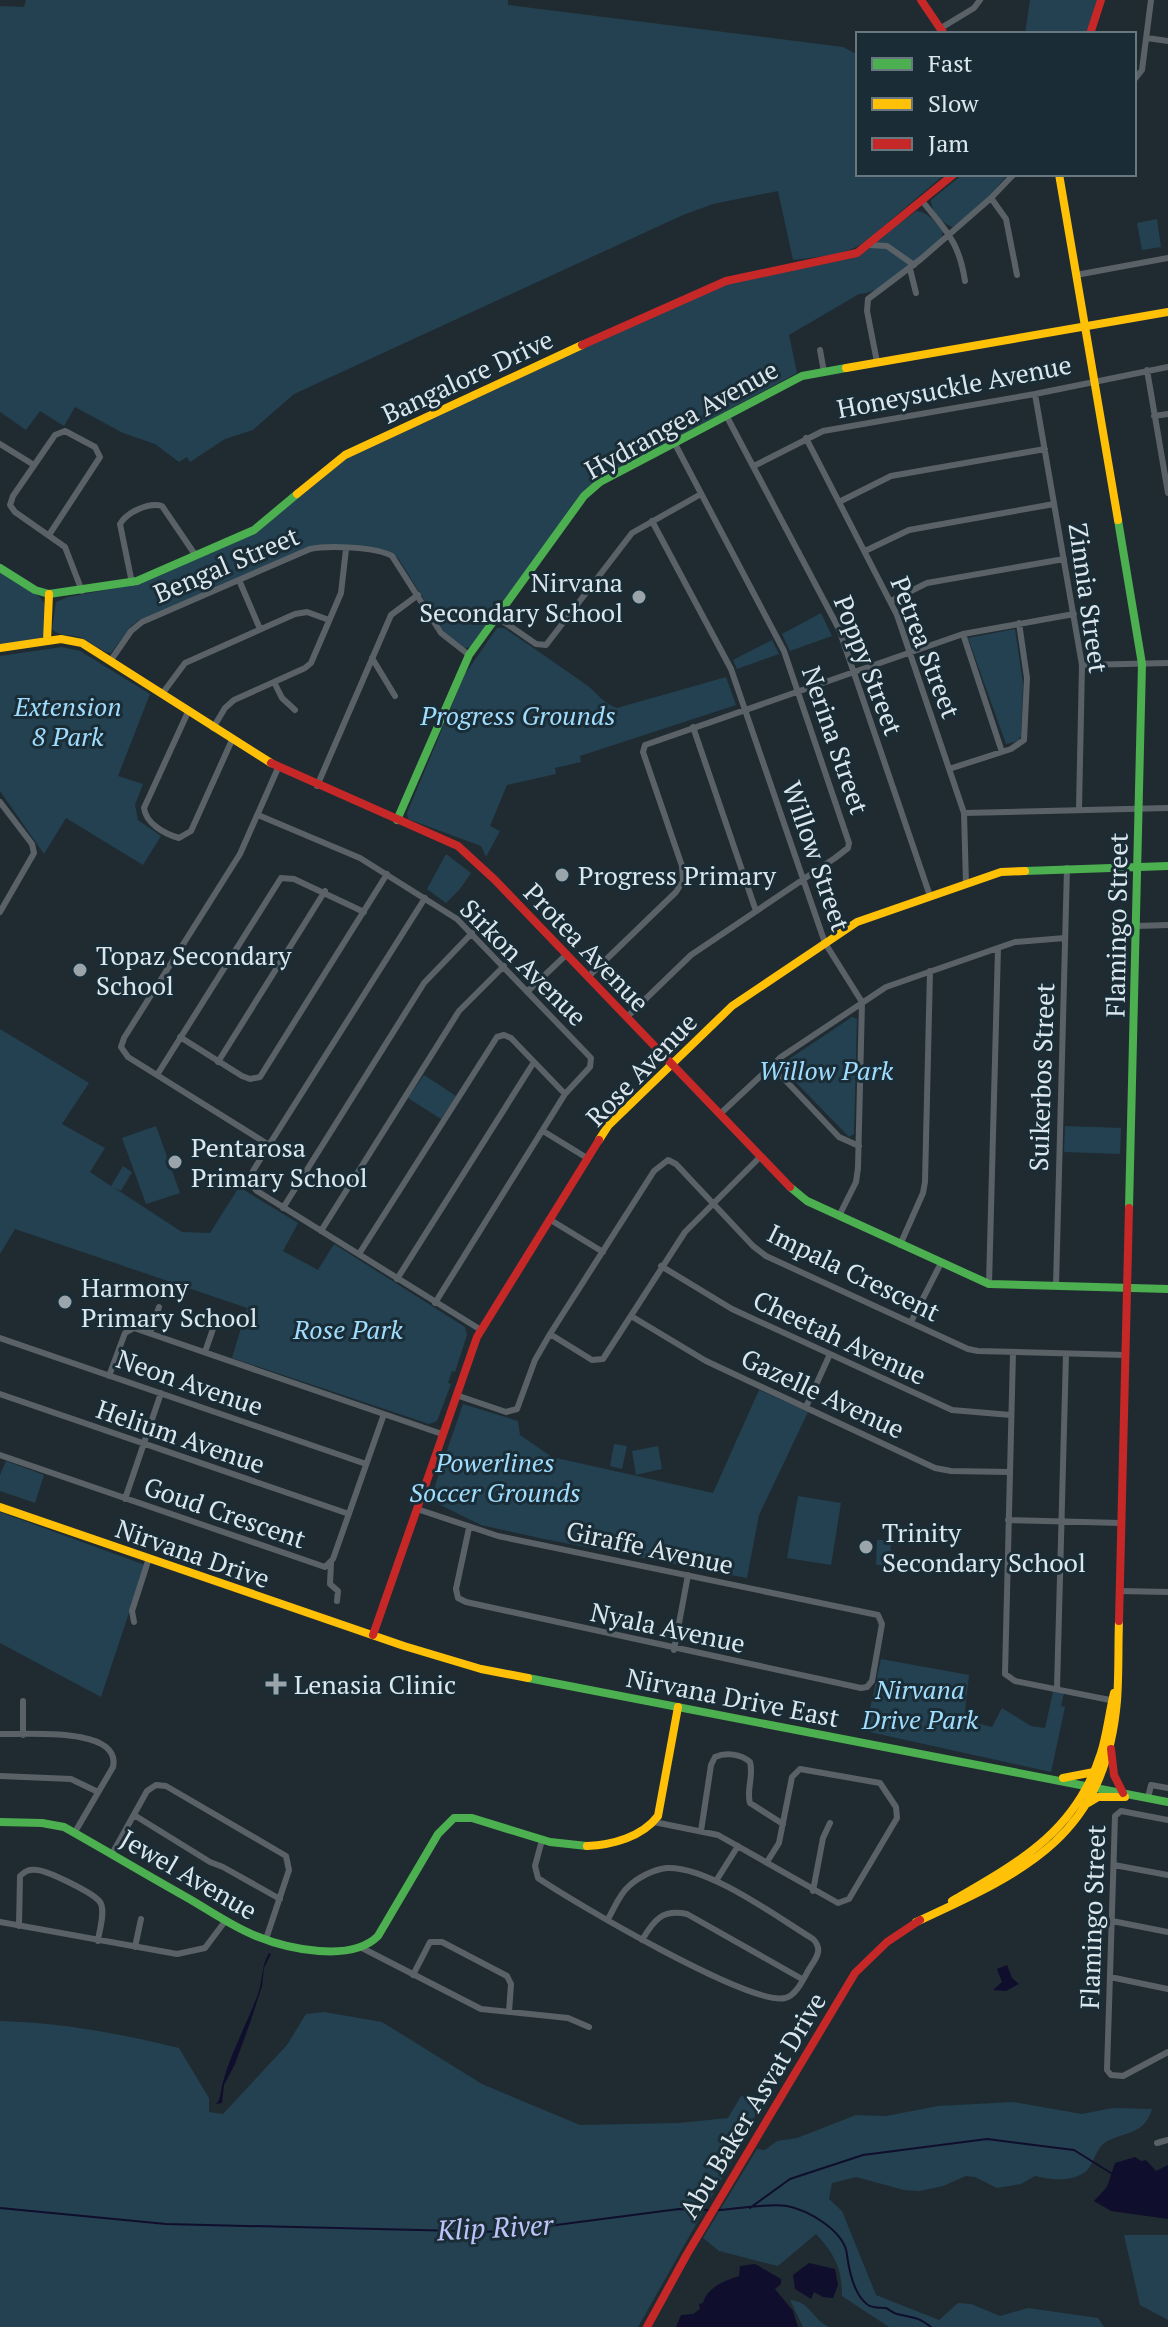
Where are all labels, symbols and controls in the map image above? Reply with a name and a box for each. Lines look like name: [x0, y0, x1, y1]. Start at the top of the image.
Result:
legend: [856, 32, 1136, 176]
text: Fast: [928, 47, 973, 79]
text: Slow: [928, 87, 979, 119]
text: Jam: [928, 127, 969, 159]
street label: Bangalore Drive: [376, 322, 558, 430]
street label: Honeysuckle Avenue: [834, 347, 1074, 425]
street label: Hydrangea Avenue: [578, 352, 784, 486]
street label: Bengal Street: [148, 518, 304, 610]
street label: Zinnia Street: [1062, 521, 1116, 676]
place label: Nirvana Secondary School: [419, 565, 623, 629]
street label: Petrea Street: [883, 571, 969, 723]
marker: Nirvana Secondary School: [630, 588, 648, 606]
street label: Poppy Street: [827, 590, 911, 740]
street label: Nerina Street: [795, 662, 877, 819]
park label: Extension 8 Park: [13, 689, 122, 753]
park label: Progress Grounds: [419, 698, 616, 732]
street label: Willow Street: [775, 777, 859, 936]
street label: Flamingo Street: [1097, 832, 1135, 1018]
place label: Progress Primary: [578, 858, 777, 892]
marker: Progress Primary: [553, 866, 571, 884]
street label: Protea Avenue: [517, 875, 657, 1019]
street label: Sirkon Avenue: [453, 891, 595, 1033]
place label: Topaz Secondary School: [96, 938, 292, 1002]
marker: Topaz Secondary School: [71, 961, 89, 979]
street label: Suikerbos Street: [1021, 982, 1061, 1172]
street label: Rose Avenue: [578, 1005, 704, 1133]
park label: Willow Park: [759, 1053, 894, 1087]
place label: Pentarosa Primary School: [191, 1130, 368, 1194]
marker: Pentarosa Primary School: [166, 1153, 184, 1171]
street label: Impala Crescent: [762, 1216, 946, 1329]
place label: Harmony Primary School: [81, 1270, 258, 1334]
street label: Cheetah Avenue: [748, 1282, 932, 1392]
marker: Harmony Primary School: [56, 1293, 74, 1311]
park label: Rose Park: [292, 1312, 403, 1346]
street label: Gazelle Avenue: [736, 1340, 910, 1446]
street label: Neon Avenue: [112, 1341, 268, 1423]
street label: Helium Avenue: [92, 1391, 270, 1481]
park label: Powerlines Soccer Grounds: [409, 1445, 581, 1509]
street label: Goud Crescent: [140, 1468, 311, 1556]
street label: Nirvana Drive: [112, 1511, 274, 1595]
street label: Giraffe Avenue: [563, 1513, 737, 1581]
place label: Trinity Secondary School: [882, 1515, 1086, 1579]
marker: Trinity Secondary School: [857, 1538, 875, 1556]
street label: Nyala Avenue: [588, 1594, 748, 1660]
street label: Nirvana Drive East: [624, 1660, 843, 1734]
place label: Lenasia Clinic: [294, 1667, 456, 1701]
park label: Nirvana Drive Park: [861, 1672, 979, 1736]
marker: Lenasia Clinic: [265, 1673, 287, 1695]
street label: Jewel Avenue: [115, 1821, 263, 1927]
street label: Flamingo Street: [1072, 1824, 1112, 2010]
street label: Abu Baker Asvat Drive: [671, 1986, 833, 2224]
water label: Klip River: [435, 2205, 555, 2249]

